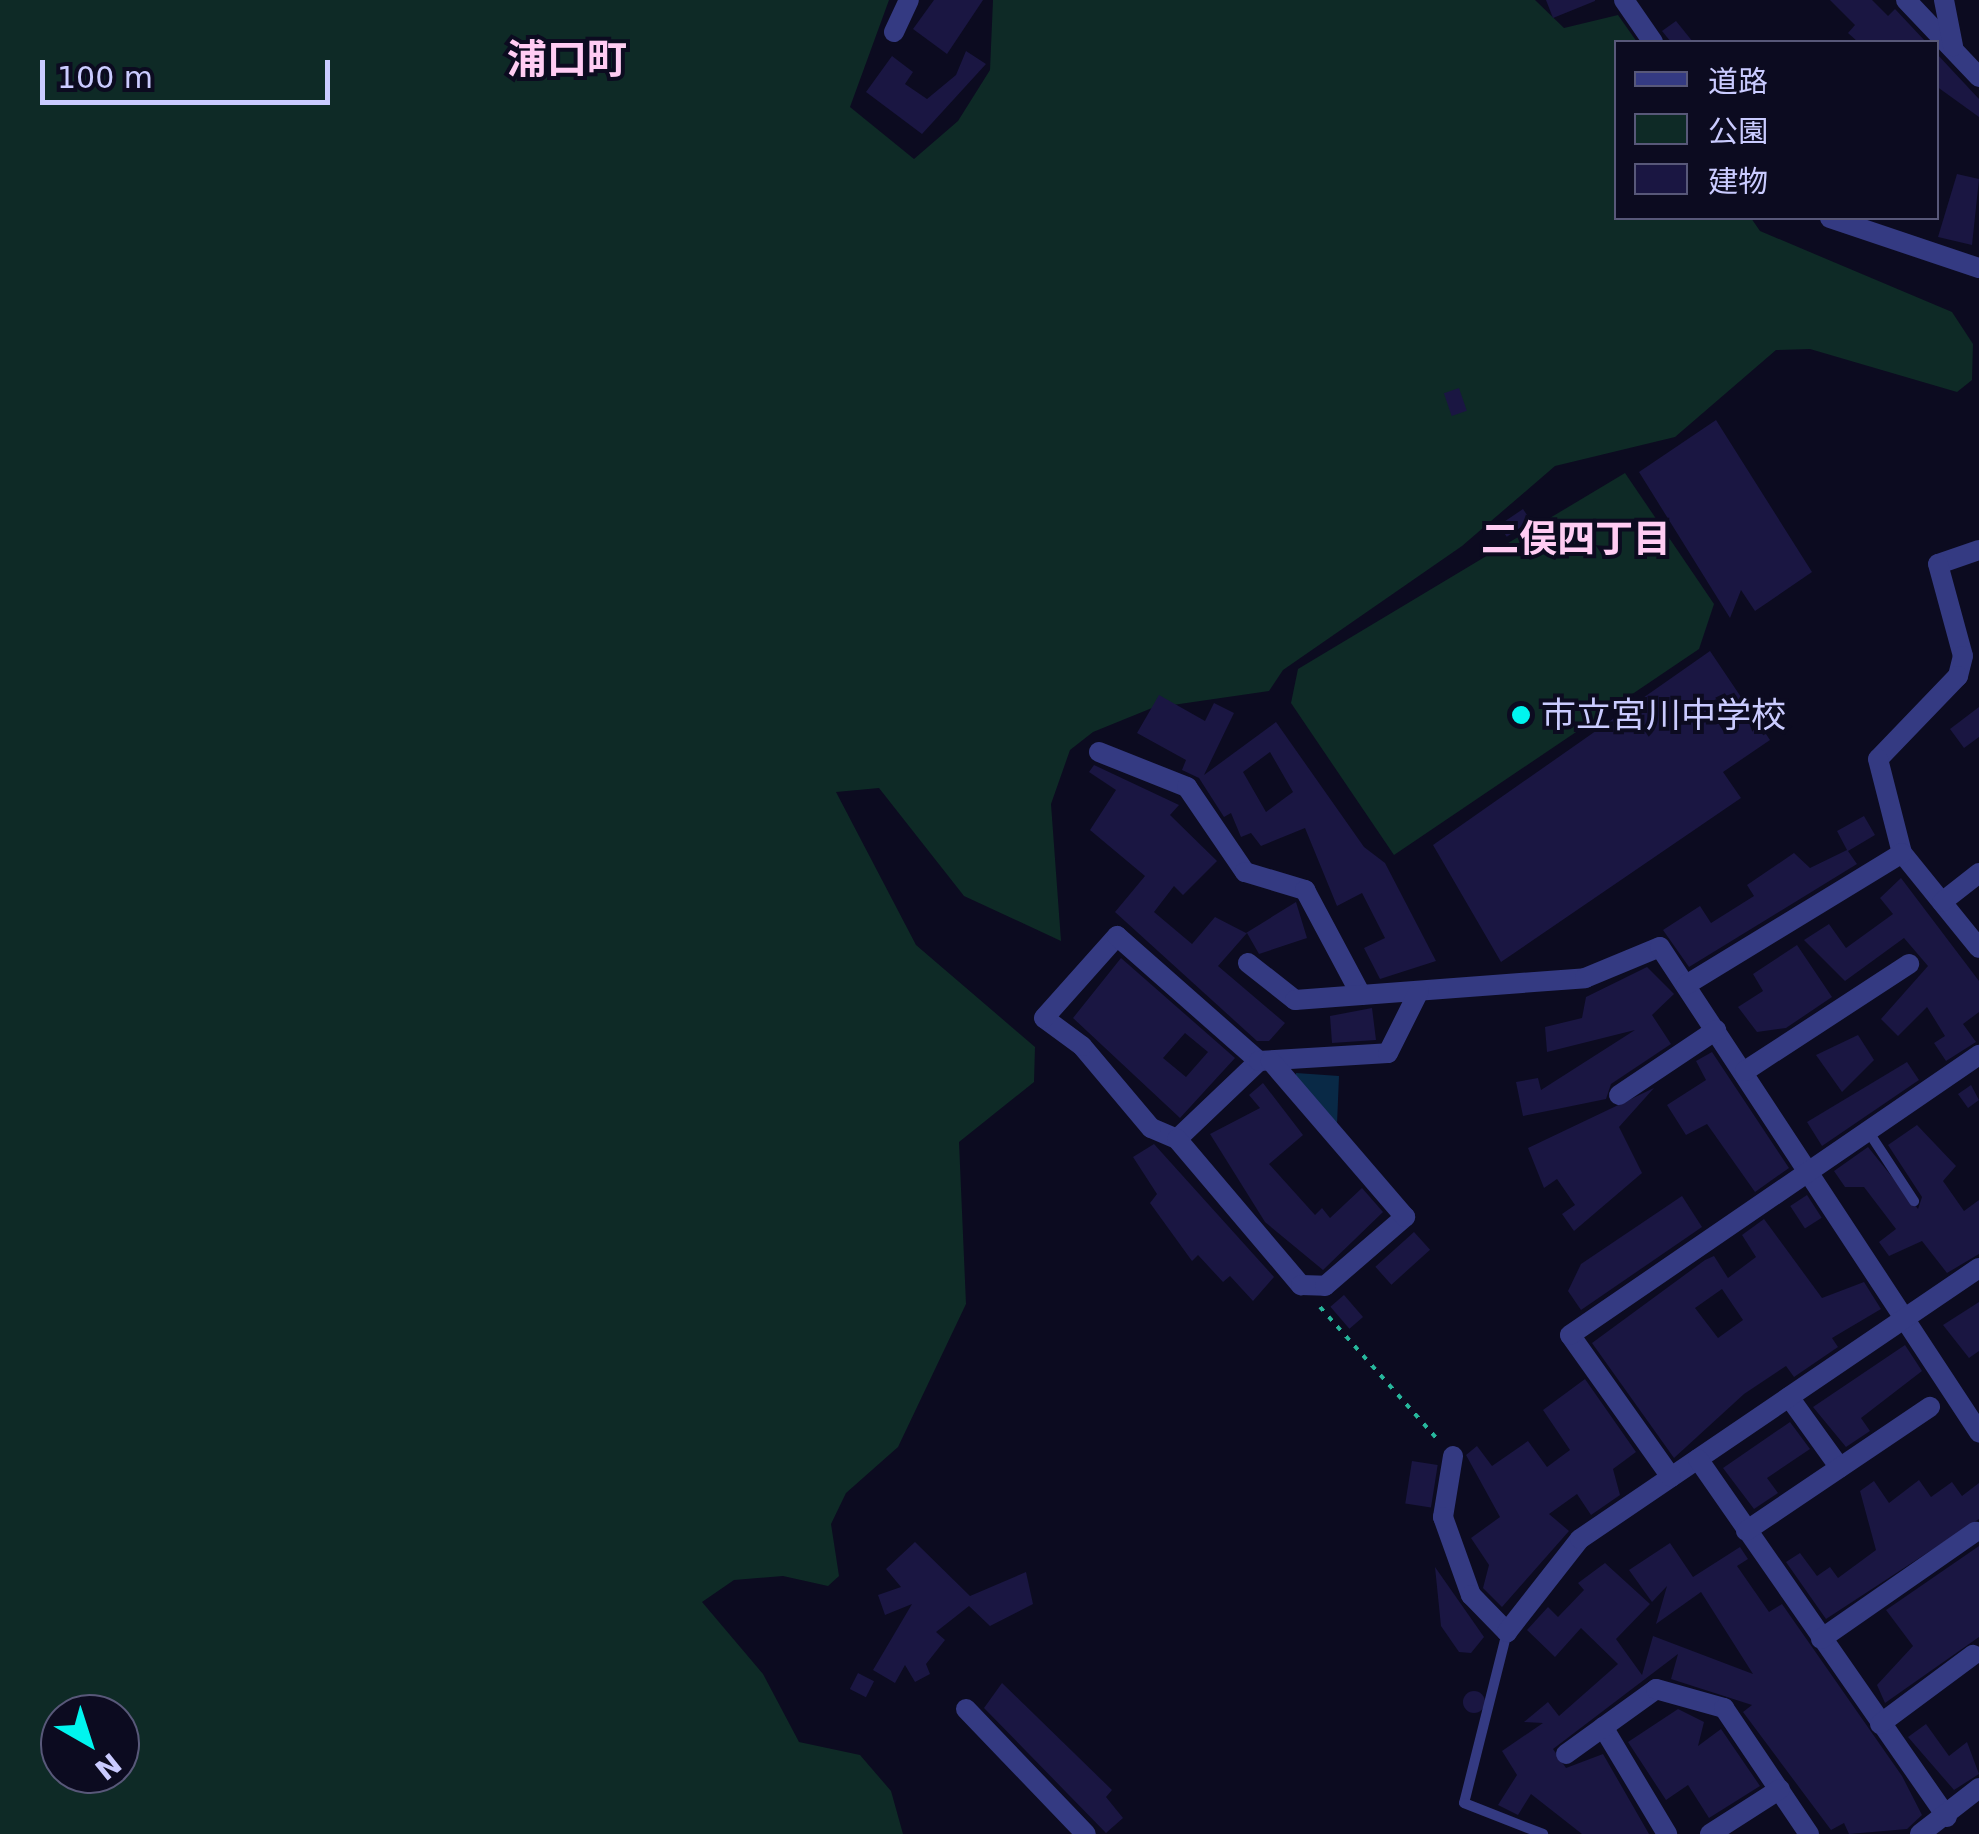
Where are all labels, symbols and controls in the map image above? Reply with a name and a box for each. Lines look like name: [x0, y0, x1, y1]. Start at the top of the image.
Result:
district label: 浦口町: [507, 35, 627, 83]
scale bar: [45, 40, 335, 102]
legend: [1614, 40, 1939, 220]
text: 100 m: [57, 60, 153, 95]
text: 道路: [1708, 64, 1768, 99]
text: 公園: [1708, 114, 1768, 149]
text: 建物: [1708, 164, 1768, 199]
district label: 二俣四丁目: [1481, 517, 1671, 563]
place label: 市立宮川中学校: [1541, 694, 1786, 736]
marker: 市立宮川中学校: [1510, 704, 1532, 726]
north arrow: [40, 1694, 140, 1794]
text: N: [88, 1746, 127, 1786]

